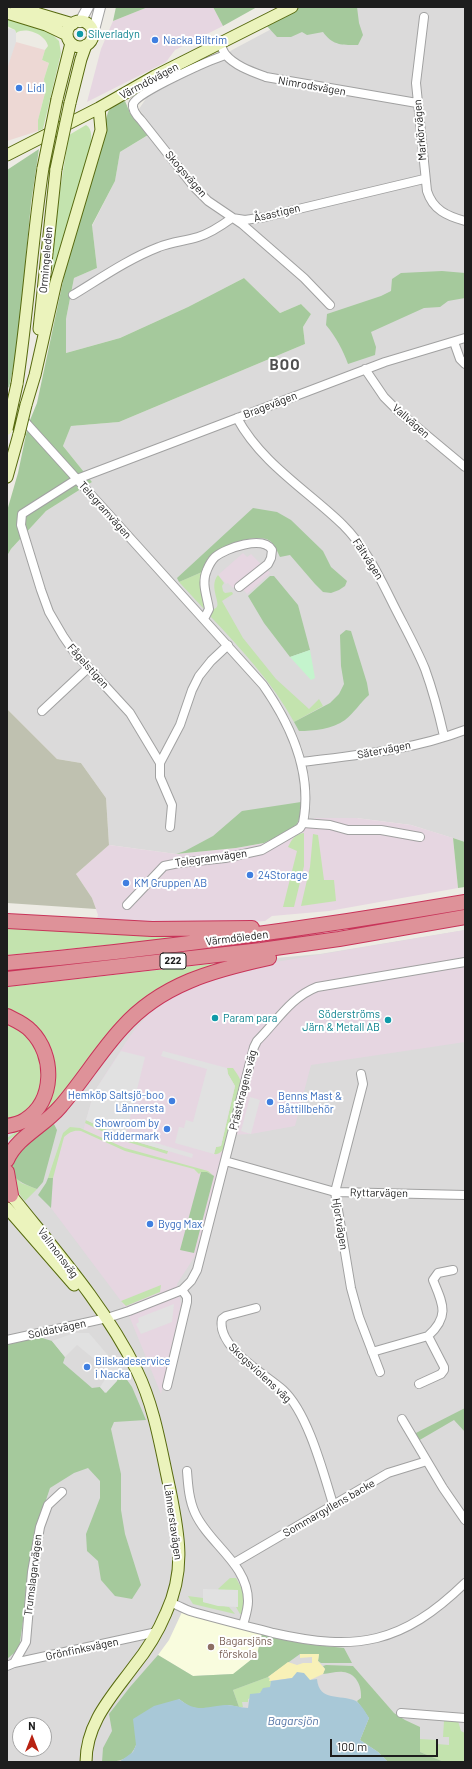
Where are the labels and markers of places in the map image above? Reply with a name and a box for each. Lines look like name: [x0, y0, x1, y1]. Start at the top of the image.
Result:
place label: Silverladyn: [88, 27, 140, 41]
marker: Silverladyn: [75, 29, 85, 39]
place label: Nacka Biltrim: [163, 33, 227, 47]
marker: Nacka Biltrim: [150, 35, 160, 45]
place label: Lidl: [27, 81, 45, 95]
marker: Lidl: [14, 83, 24, 93]
place label: 24Storage: [258, 868, 308, 882]
marker: 24Storage: [245, 870, 255, 880]
place label: KM Gruppen AB: [134, 876, 207, 890]
marker: KM Gruppen AB: [121, 878, 131, 888]
place label: Söderströms Järn & Metall AB: [302, 1007, 380, 1033]
place label: Param para: [223, 1011, 277, 1025]
marker: Param para: [210, 1013, 220, 1023]
marker: Söderströms Järn & Metall AB: [383, 1015, 393, 1025]
place label: Hemköp Saltsjö-boo Lännersta: [68, 1088, 164, 1114]
place label: Benns Mast & Båttillbehör: [278, 1089, 342, 1115]
marker: Hemköp Saltsjö-boo Lännersta: [167, 1096, 177, 1106]
marker: Benns Mast & Båttillbehör: [265, 1097, 275, 1107]
place label: Showroom by Riddermark: [95, 1116, 159, 1142]
marker: Showroom by Riddermark: [162, 1124, 172, 1134]
place label: Bygg Max: [158, 1217, 202, 1231]
marker: Bygg Max: [145, 1219, 155, 1229]
place label: Bilskadeservice i Nacka: [95, 1354, 170, 1380]
marker: Bilskadeservice i Nacka: [82, 1362, 92, 1372]
place label: Bagarsjöns förskola: [219, 1634, 272, 1660]
marker: Bagarsjöns förskola: [206, 1642, 216, 1652]

